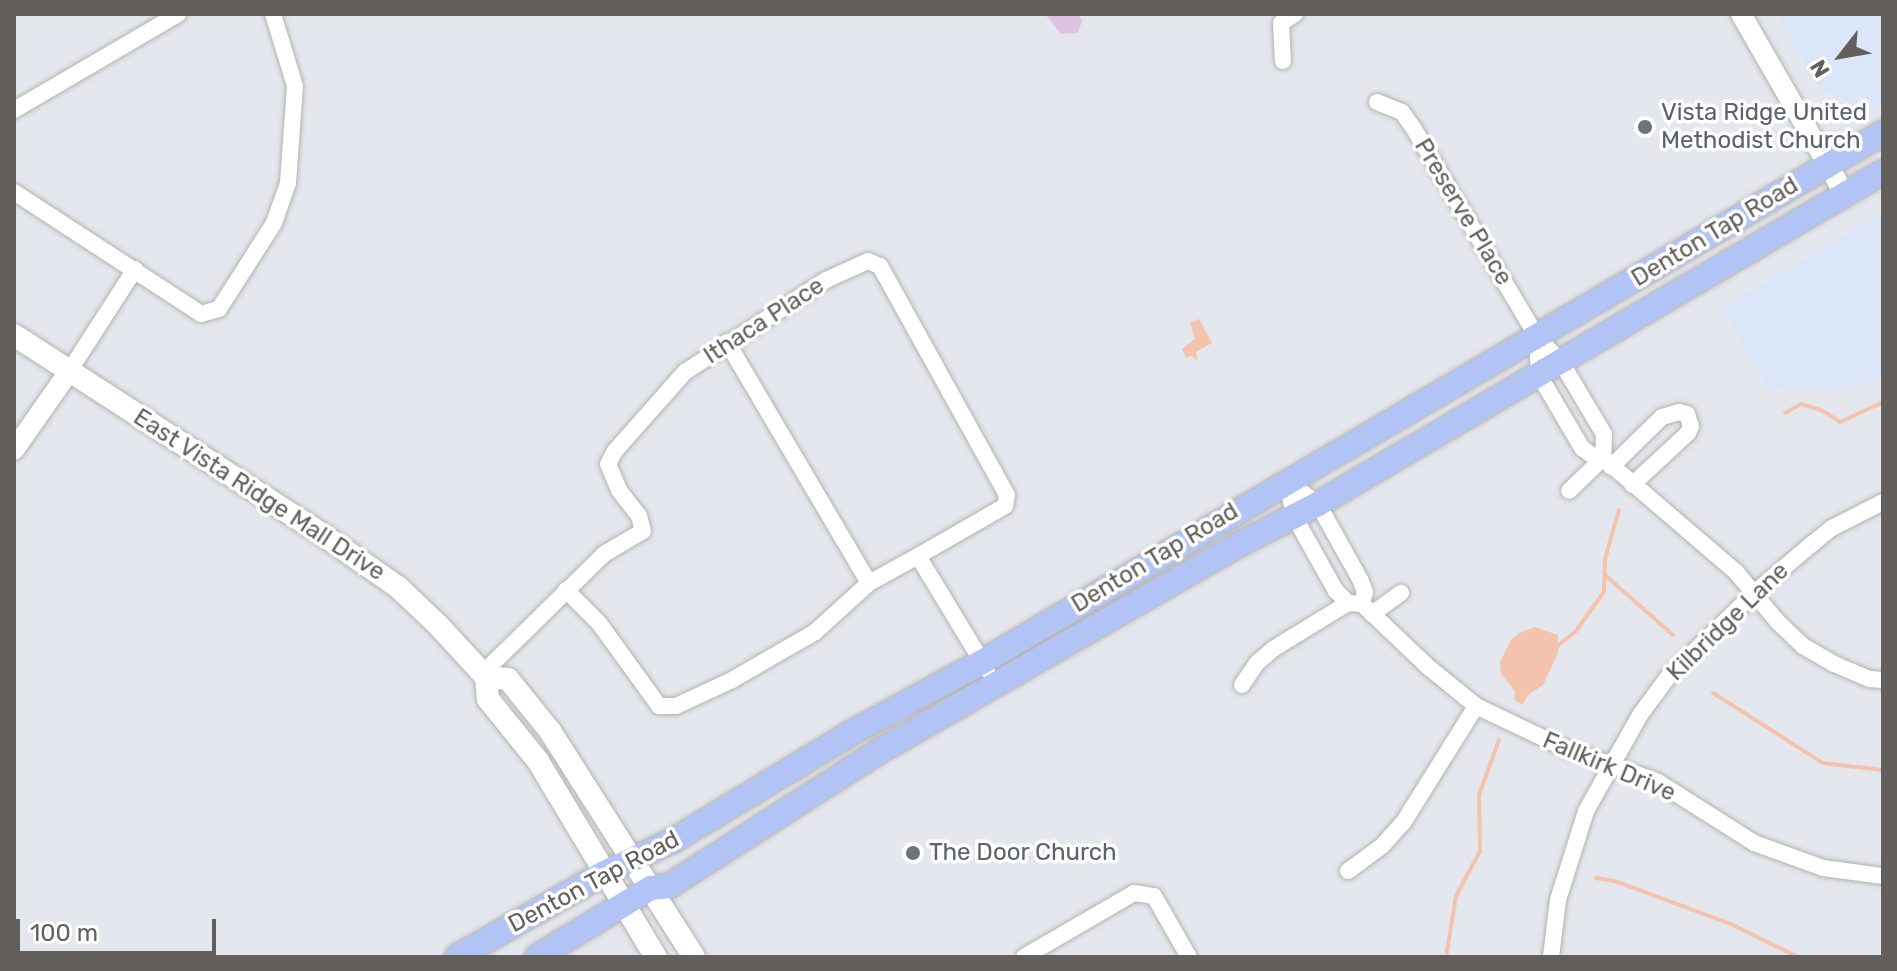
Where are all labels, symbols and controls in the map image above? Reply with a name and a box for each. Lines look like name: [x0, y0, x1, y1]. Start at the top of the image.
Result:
north arrow: [1801, 16, 1881, 96]
text: N: [1804, 55, 1836, 82]
place label: Vista Ridge United Methodist Church: [1661, 99, 1867, 155]
marker: Vista Ridge United Methodist Church: [1636, 118, 1654, 136]
street label: Preserve Place: [1408, 133, 1518, 291]
street label: Denton Tap Road: [1626, 171, 1804, 293]
street label: Ithaca Place: [699, 272, 829, 370]
street label: East Vista Ridge Mall Drive: [128, 403, 390, 587]
street label: Denton Tap Road: [1066, 497, 1244, 619]
street label: Kilbridge Lane: [1661, 557, 1795, 687]
street label: Fallkirk Drive: [1538, 726, 1680, 808]
street label: Denton Tap Road: [503, 825, 685, 939]
place label: The Door Church: [929, 839, 1117, 867]
marker: The Door Church: [904, 844, 922, 862]
scale bar: [20, 903, 220, 953]
text: 100 m: [30, 919, 98, 947]

